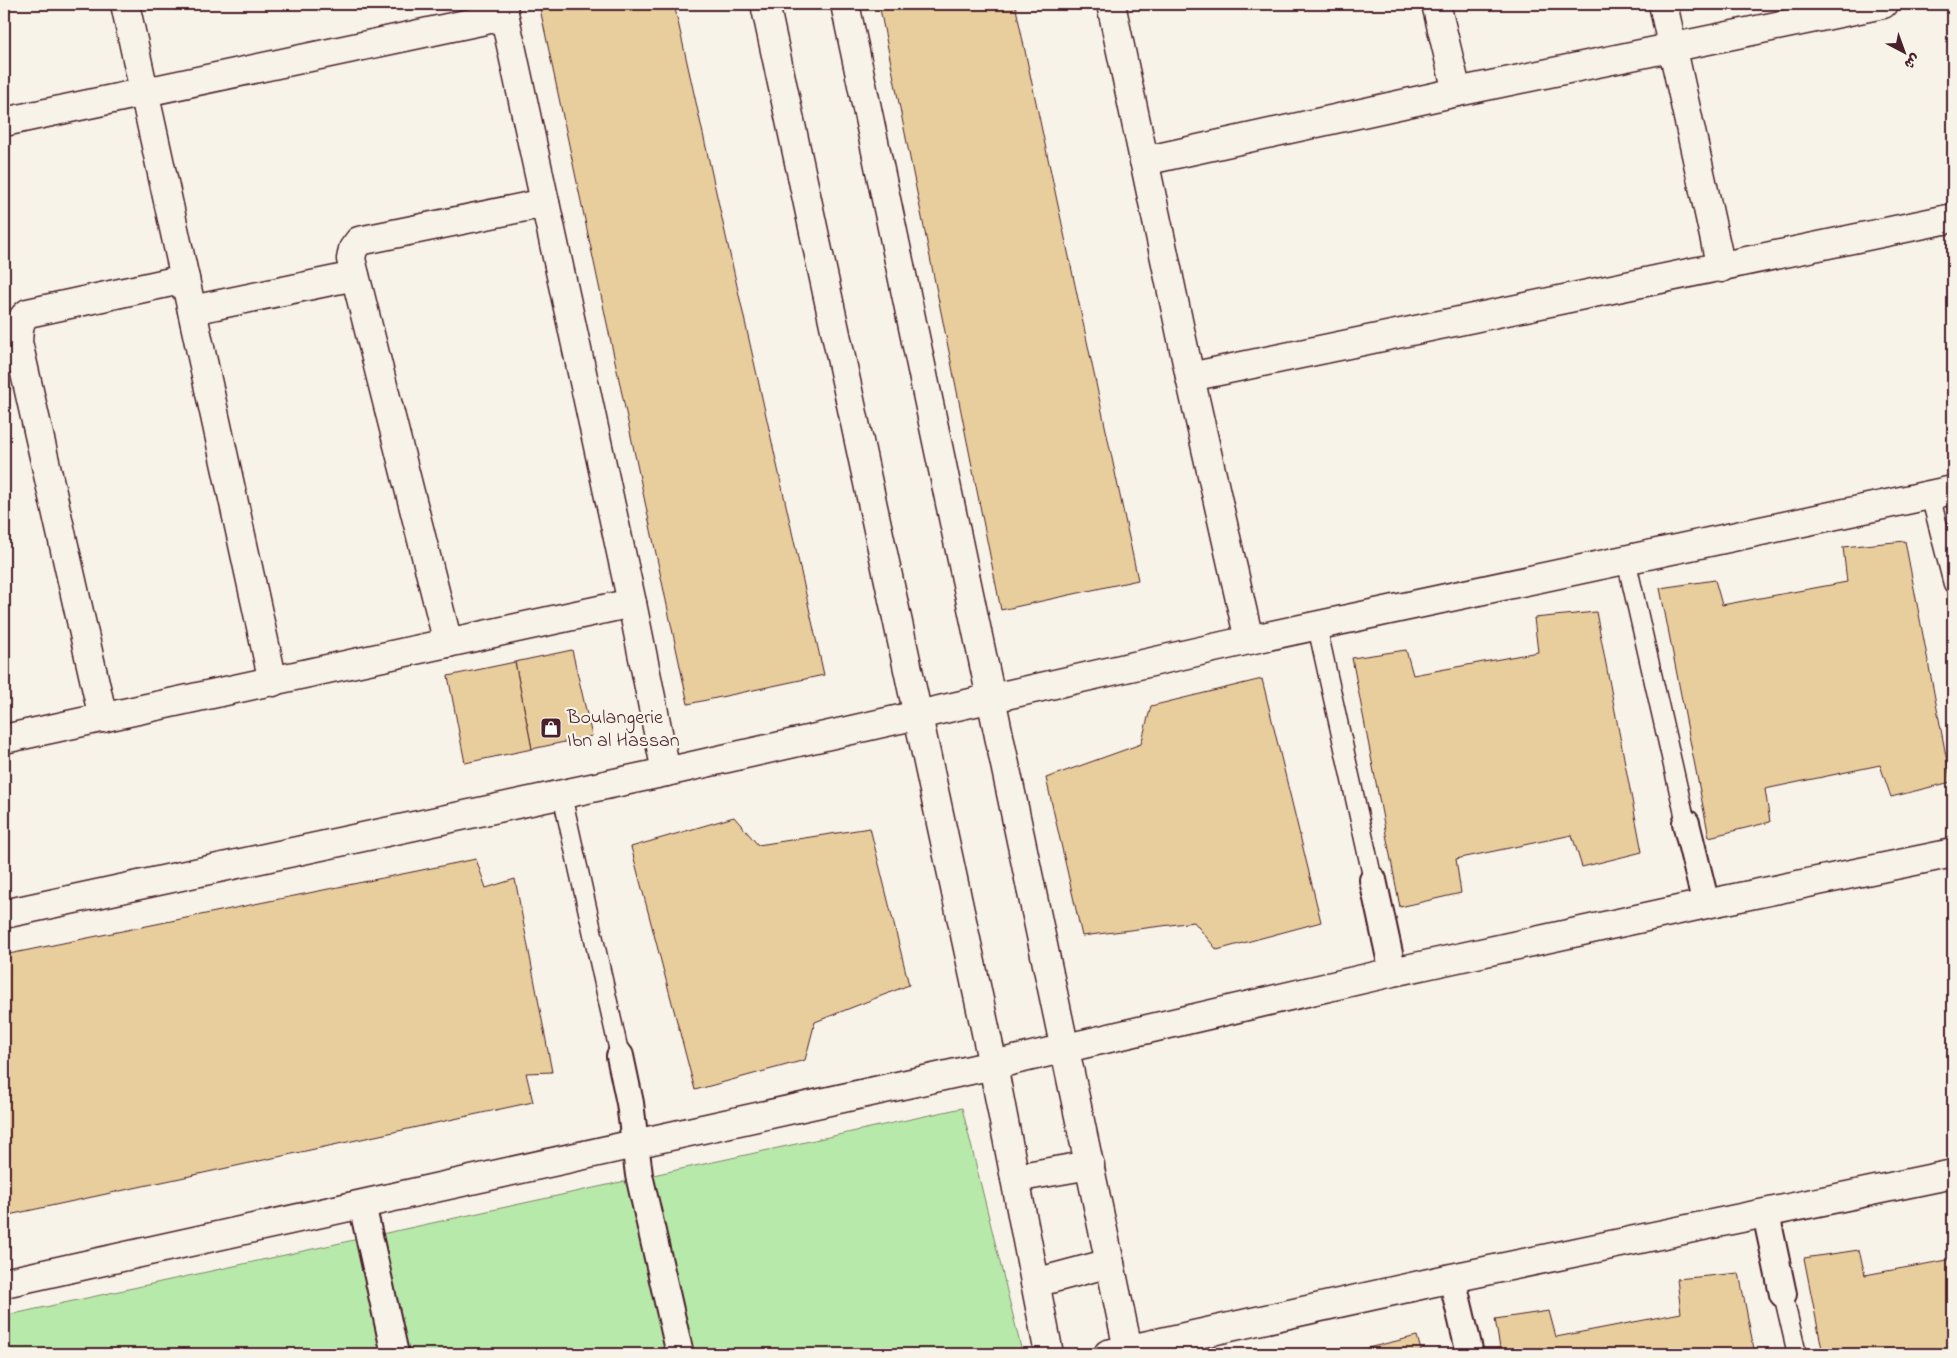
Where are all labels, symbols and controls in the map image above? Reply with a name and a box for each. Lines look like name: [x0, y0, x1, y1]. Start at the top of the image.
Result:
north arrow: [1880, 28, 1930, 78]
text: ش: [1899, 48, 1924, 74]
place label: Boulangerie Ibn al Hassan: [566, 704, 680, 756]
shop icon: Boulangerie Ibn al Hassan: [539, 716, 563, 740]

